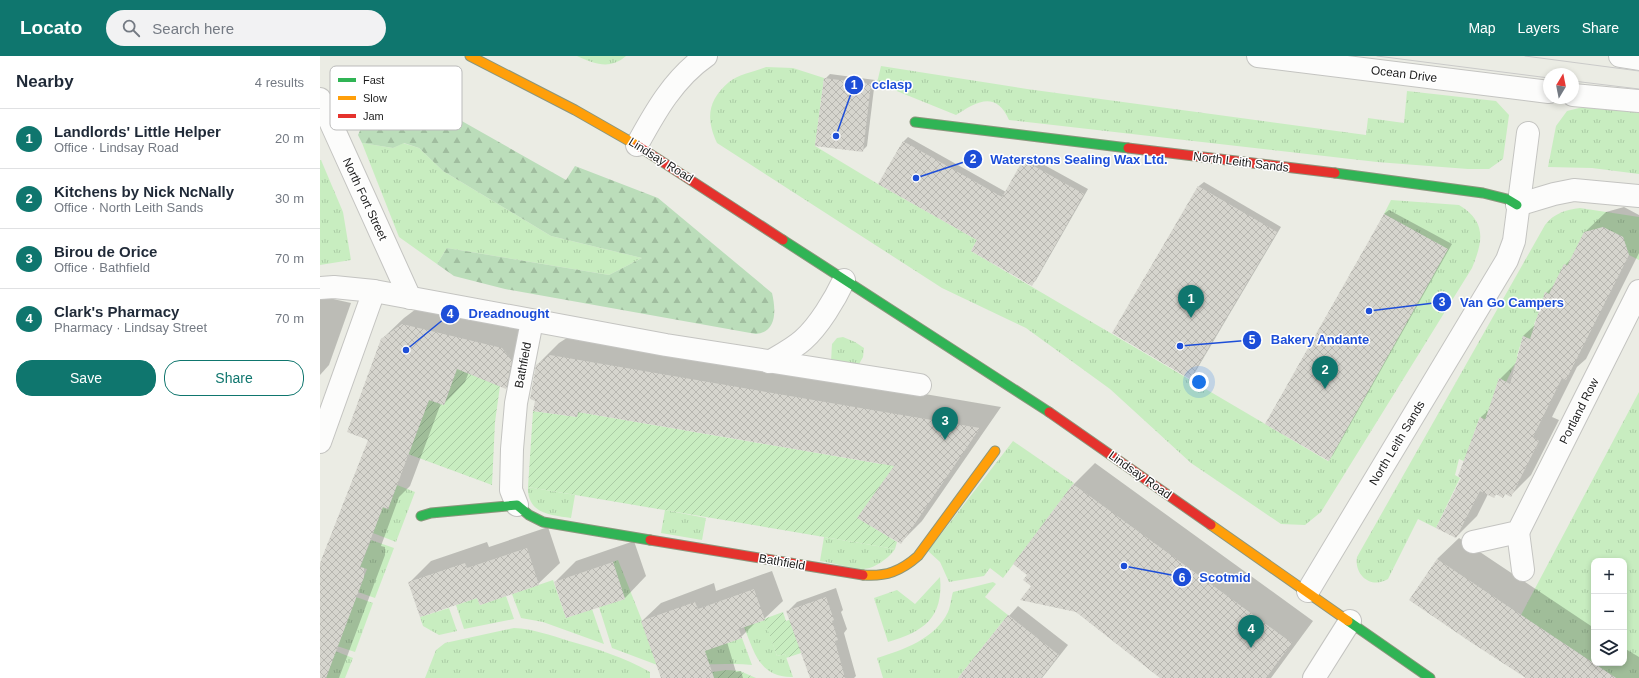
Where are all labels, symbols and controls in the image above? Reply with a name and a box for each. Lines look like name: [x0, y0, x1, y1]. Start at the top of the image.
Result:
search box: [106, 10, 386, 46]
text: Locato: [20, 17, 82, 38]
icon: search: [120, 17, 142, 39]
text: Search here: [152, 20, 234, 37]
text: Map: [1468, 20, 1496, 36]
text: Layers: [1518, 20, 1560, 36]
text: Share: [1582, 20, 1619, 36]
street label: Ocean Drive: [1370, 63, 1438, 85]
legend: [330, 66, 462, 130]
north arrow: [1543, 68, 1579, 104]
text: Nearby: [16, 72, 74, 91]
callout: cclasp: [844, 72, 920, 97]
text: Fast: [363, 74, 384, 86]
text: 4 results: [255, 75, 304, 90]
text: cclasp: [872, 77, 912, 92]
text: 1: [851, 78, 858, 92]
text: Slow: [363, 92, 387, 104]
text: Jam: [363, 110, 384, 122]
text: Landlords' Little Helper: [54, 123, 221, 140]
text: 1: [25, 131, 33, 146]
text: 20 m: [275, 131, 304, 146]
street label: Lindsay Road: [626, 135, 696, 185]
text: Office · Lindsay Road: [54, 140, 179, 155]
callout: Waterstons Sealing Wax Ltd.: [963, 147, 1176, 172]
street label: North Leith Sands: [1192, 149, 1290, 175]
text: 2: [970, 152, 977, 166]
text: Waterstons Sealing Wax Ltd.: [990, 152, 1168, 167]
street label: North Fort Street: [340, 156, 391, 243]
text: Kitchens by Nick NcNally: [54, 183, 234, 200]
text: 2: [25, 191, 33, 206]
text: 30 m: [275, 191, 304, 206]
text: Office · North Leith Sands: [54, 200, 203, 215]
text: Birou de Orice: [54, 243, 157, 260]
text: 3: [25, 251, 33, 266]
text: 70 m: [275, 251, 304, 266]
text: Office · Bathfield: [54, 260, 150, 275]
pin: 1: [1178, 285, 1204, 318]
callout: Van Go Campers: [1432, 290, 1572, 315]
text: 3: [1439, 295, 1446, 309]
text: Van Go Campers: [1460, 295, 1564, 310]
callout: Dreadnought: [440, 301, 557, 326]
text: Clark's Pharmacy: [54, 303, 179, 320]
text: Dreadnought: [469, 306, 550, 321]
text: 4: [447, 307, 454, 321]
text: 4: [25, 311, 33, 326]
text: 70 m: [275, 311, 304, 326]
text: Pharmacy · Lindsay Street: [54, 320, 207, 335]
callout: Bakery Andante: [1242, 327, 1377, 352]
text: Bakery Andante: [1271, 332, 1369, 347]
text: 5: [1249, 333, 1256, 347]
street label: Bathfield: [512, 341, 534, 389]
pin: 2: [1312, 356, 1338, 389]
button: Save: [16, 360, 156, 396]
button: Share: [164, 360, 304, 396]
your location: [1189, 372, 1209, 392]
street label: Portland Row: [1556, 375, 1602, 446]
street label: North Leith Sands: [1366, 398, 1428, 488]
pin: 3: [932, 407, 958, 440]
street label: Lindsay Road: [1106, 448, 1174, 502]
street label: Bathfield: [758, 551, 806, 573]
map controls: [1591, 558, 1627, 666]
button: +: [1591, 558, 1627, 594]
callout: Scotmid: [1172, 565, 1259, 590]
text: Scotmid: [1199, 570, 1251, 585]
text: 6: [1179, 571, 1186, 585]
button: −: [1591, 594, 1627, 630]
pin: 4: [1238, 615, 1264, 648]
button: layers: [1591, 630, 1627, 666]

